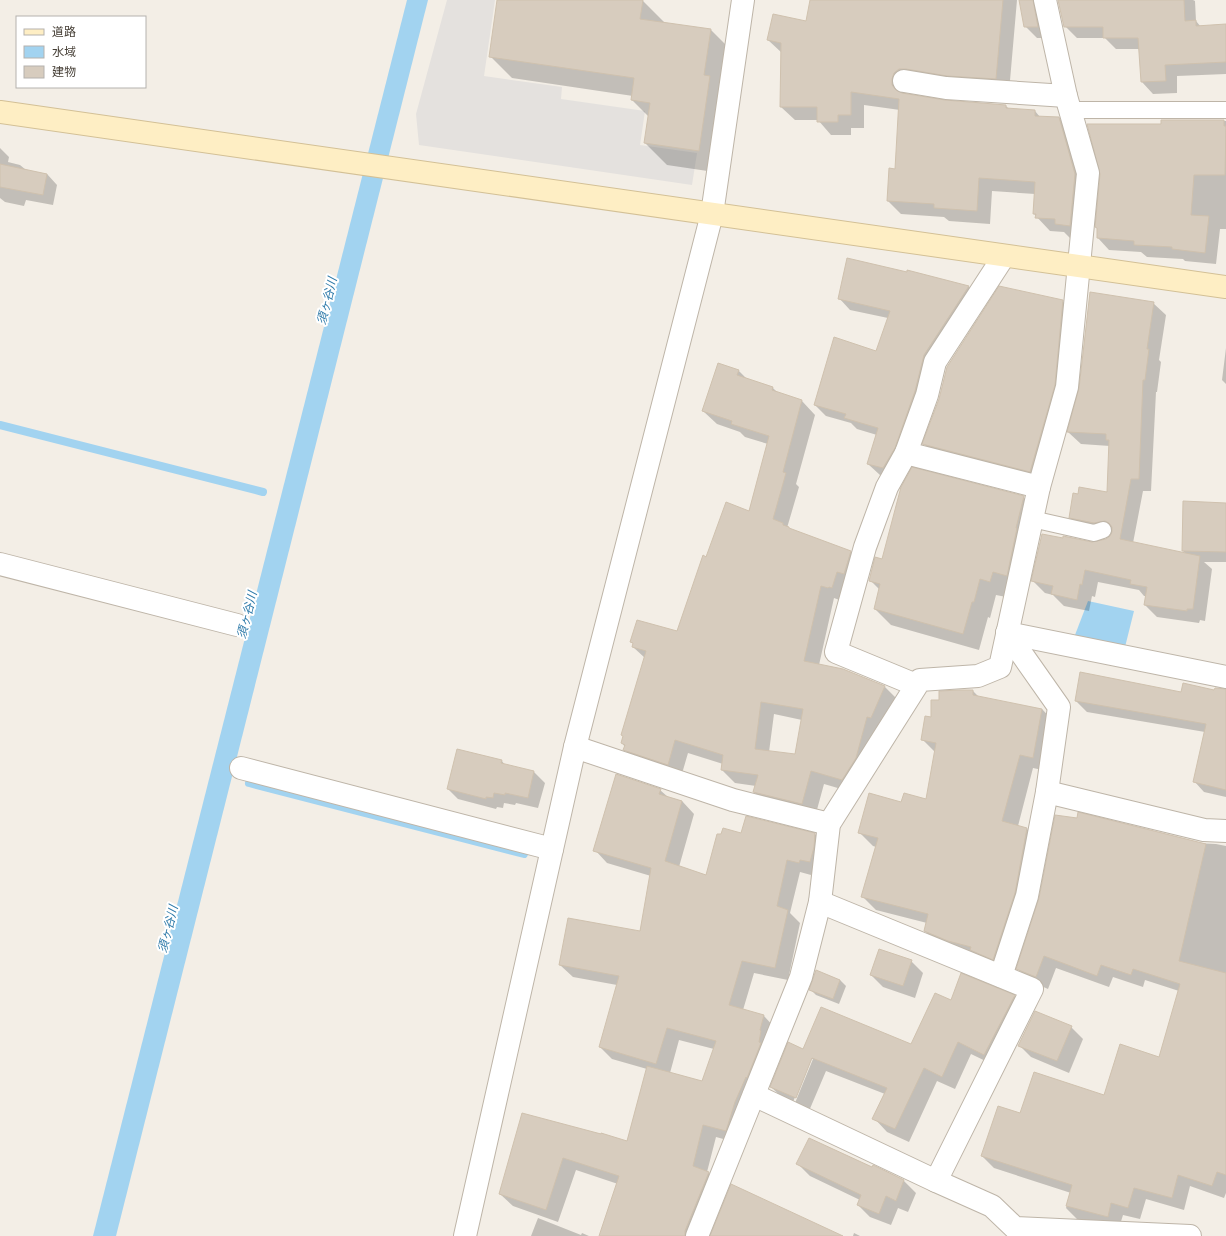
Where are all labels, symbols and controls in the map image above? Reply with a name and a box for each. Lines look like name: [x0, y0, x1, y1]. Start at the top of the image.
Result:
legend: [16, 16, 146, 88]
text: 道路: [52, 25, 76, 39]
text: 水域: [52, 45, 76, 59]
text: 建物: [52, 65, 76, 79]
water label: 須ヶ谷川: [314, 274, 340, 326]
water label: 須ヶ谷川: [234, 588, 260, 640]
water label: 須ヶ谷川: [155, 902, 181, 954]

